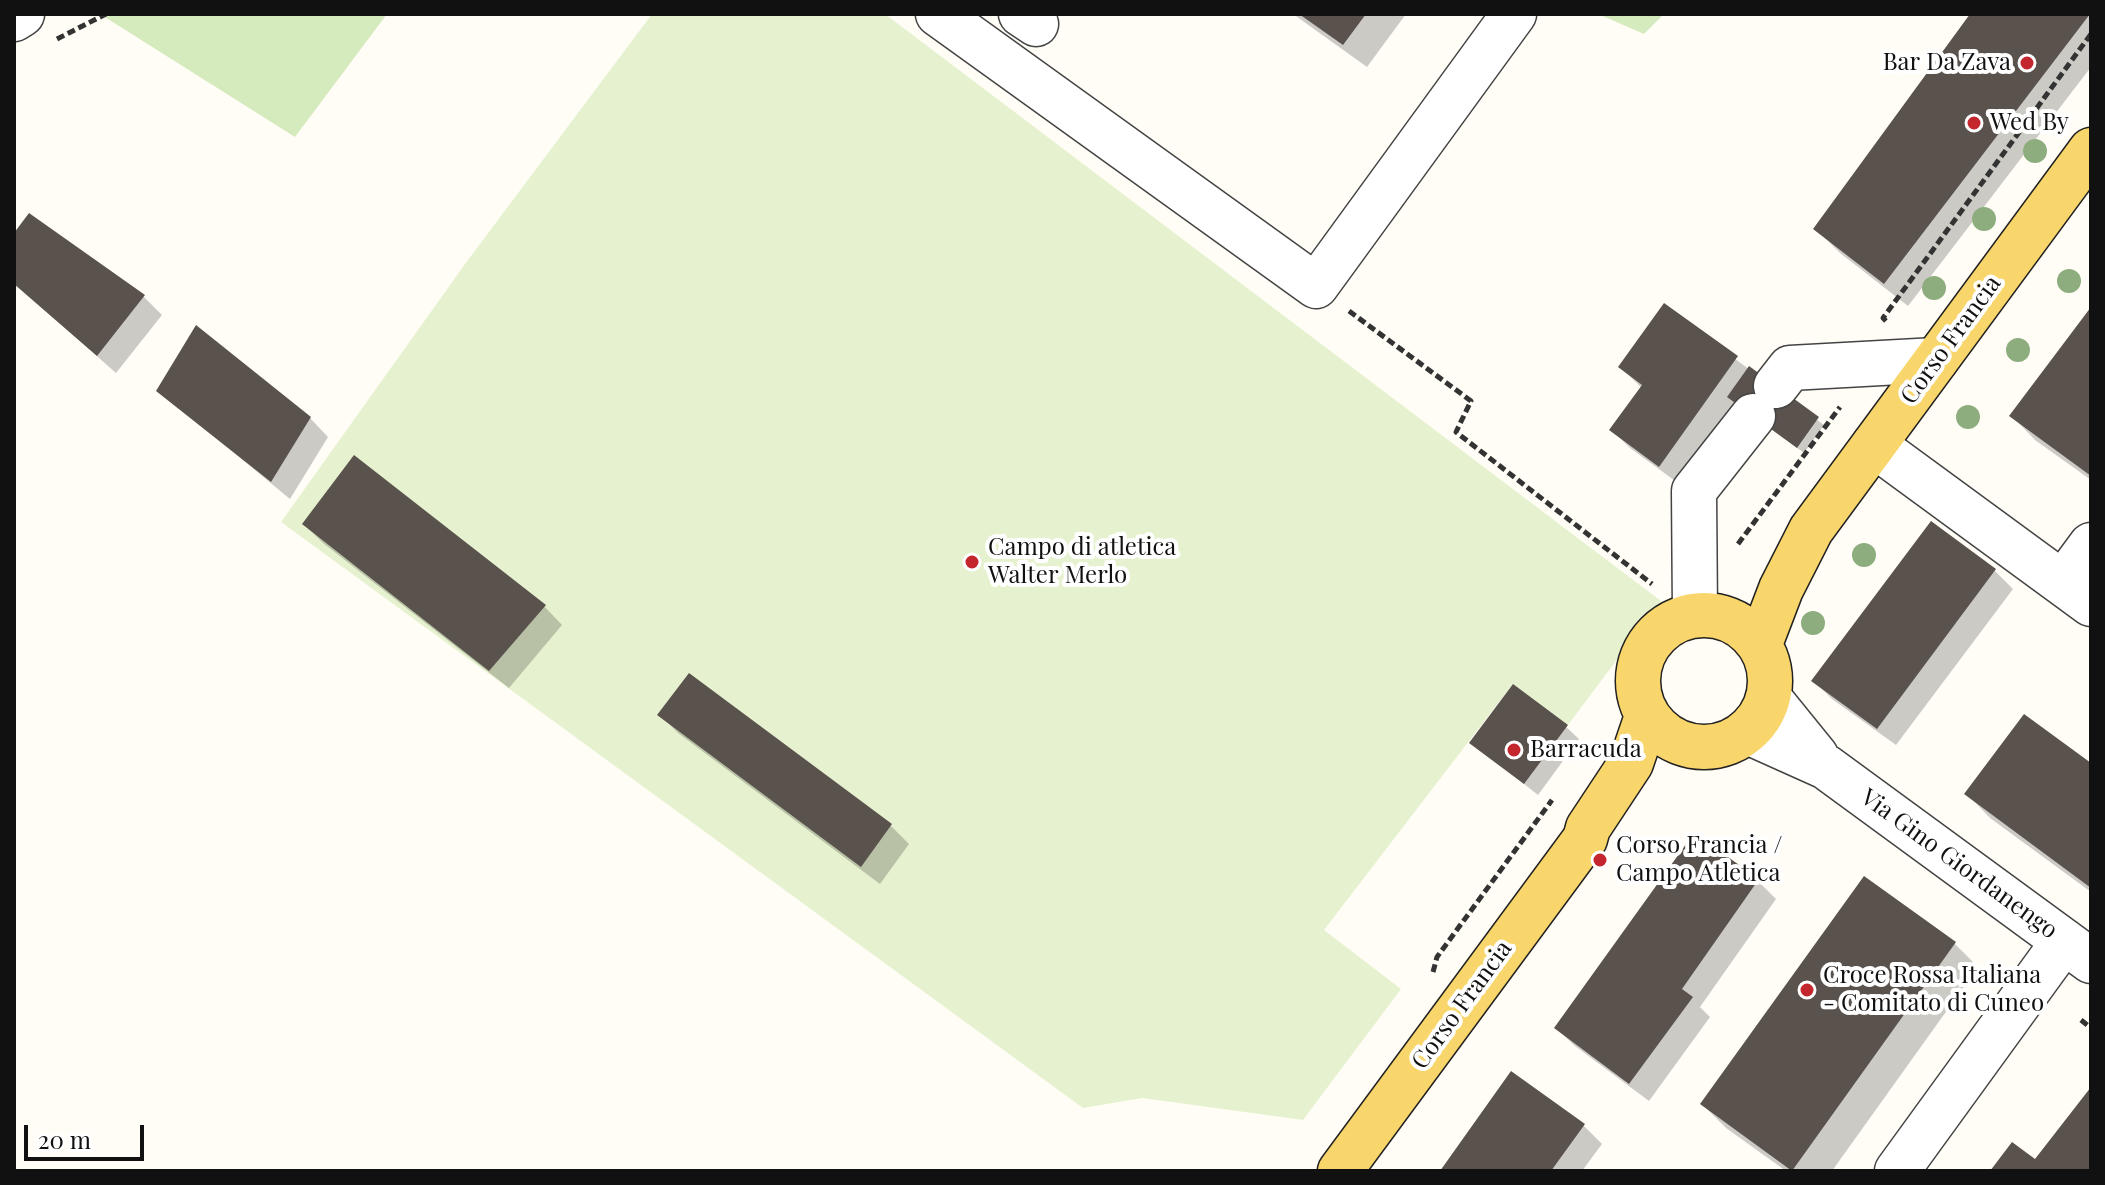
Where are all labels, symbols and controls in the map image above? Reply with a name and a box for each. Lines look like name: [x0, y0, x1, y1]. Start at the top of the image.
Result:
place label: Bar Da Zava: [1883, 49, 2011, 77]
marker: Bar Da Zava: [2018, 54, 2036, 72]
place label: Wed By: [1990, 109, 2069, 137]
marker: Wed By: [1965, 114, 1983, 132]
street label: Corso Francia: [1895, 270, 2007, 410]
place label: Campo di atletica Walter Merlo: [988, 534, 1176, 590]
marker: Campo di atletica Walter Merlo: [963, 553, 981, 571]
place label: Barracuda: [1530, 736, 1642, 764]
marker: Barracuda: [1505, 741, 1523, 759]
street label: Via Gino Giordanengo: [1855, 783, 2063, 945]
place label: Corso Francia / Campo Atletica: [1616, 832, 1782, 888]
marker: Corso Francia / Campo Atletica: [1591, 851, 1609, 869]
street label: Corso Francia: [1406, 935, 1518, 1075]
place label: Croce Rossa Italiana - Comitato di Cuneo: [1823, 962, 2044, 1018]
marker: Croce Rossa Italiana - Comitato di Cuneo: [1798, 981, 1816, 999]
scale bar: [28, 1109, 148, 1159]
text: 20 m: [38, 1123, 91, 1155]

